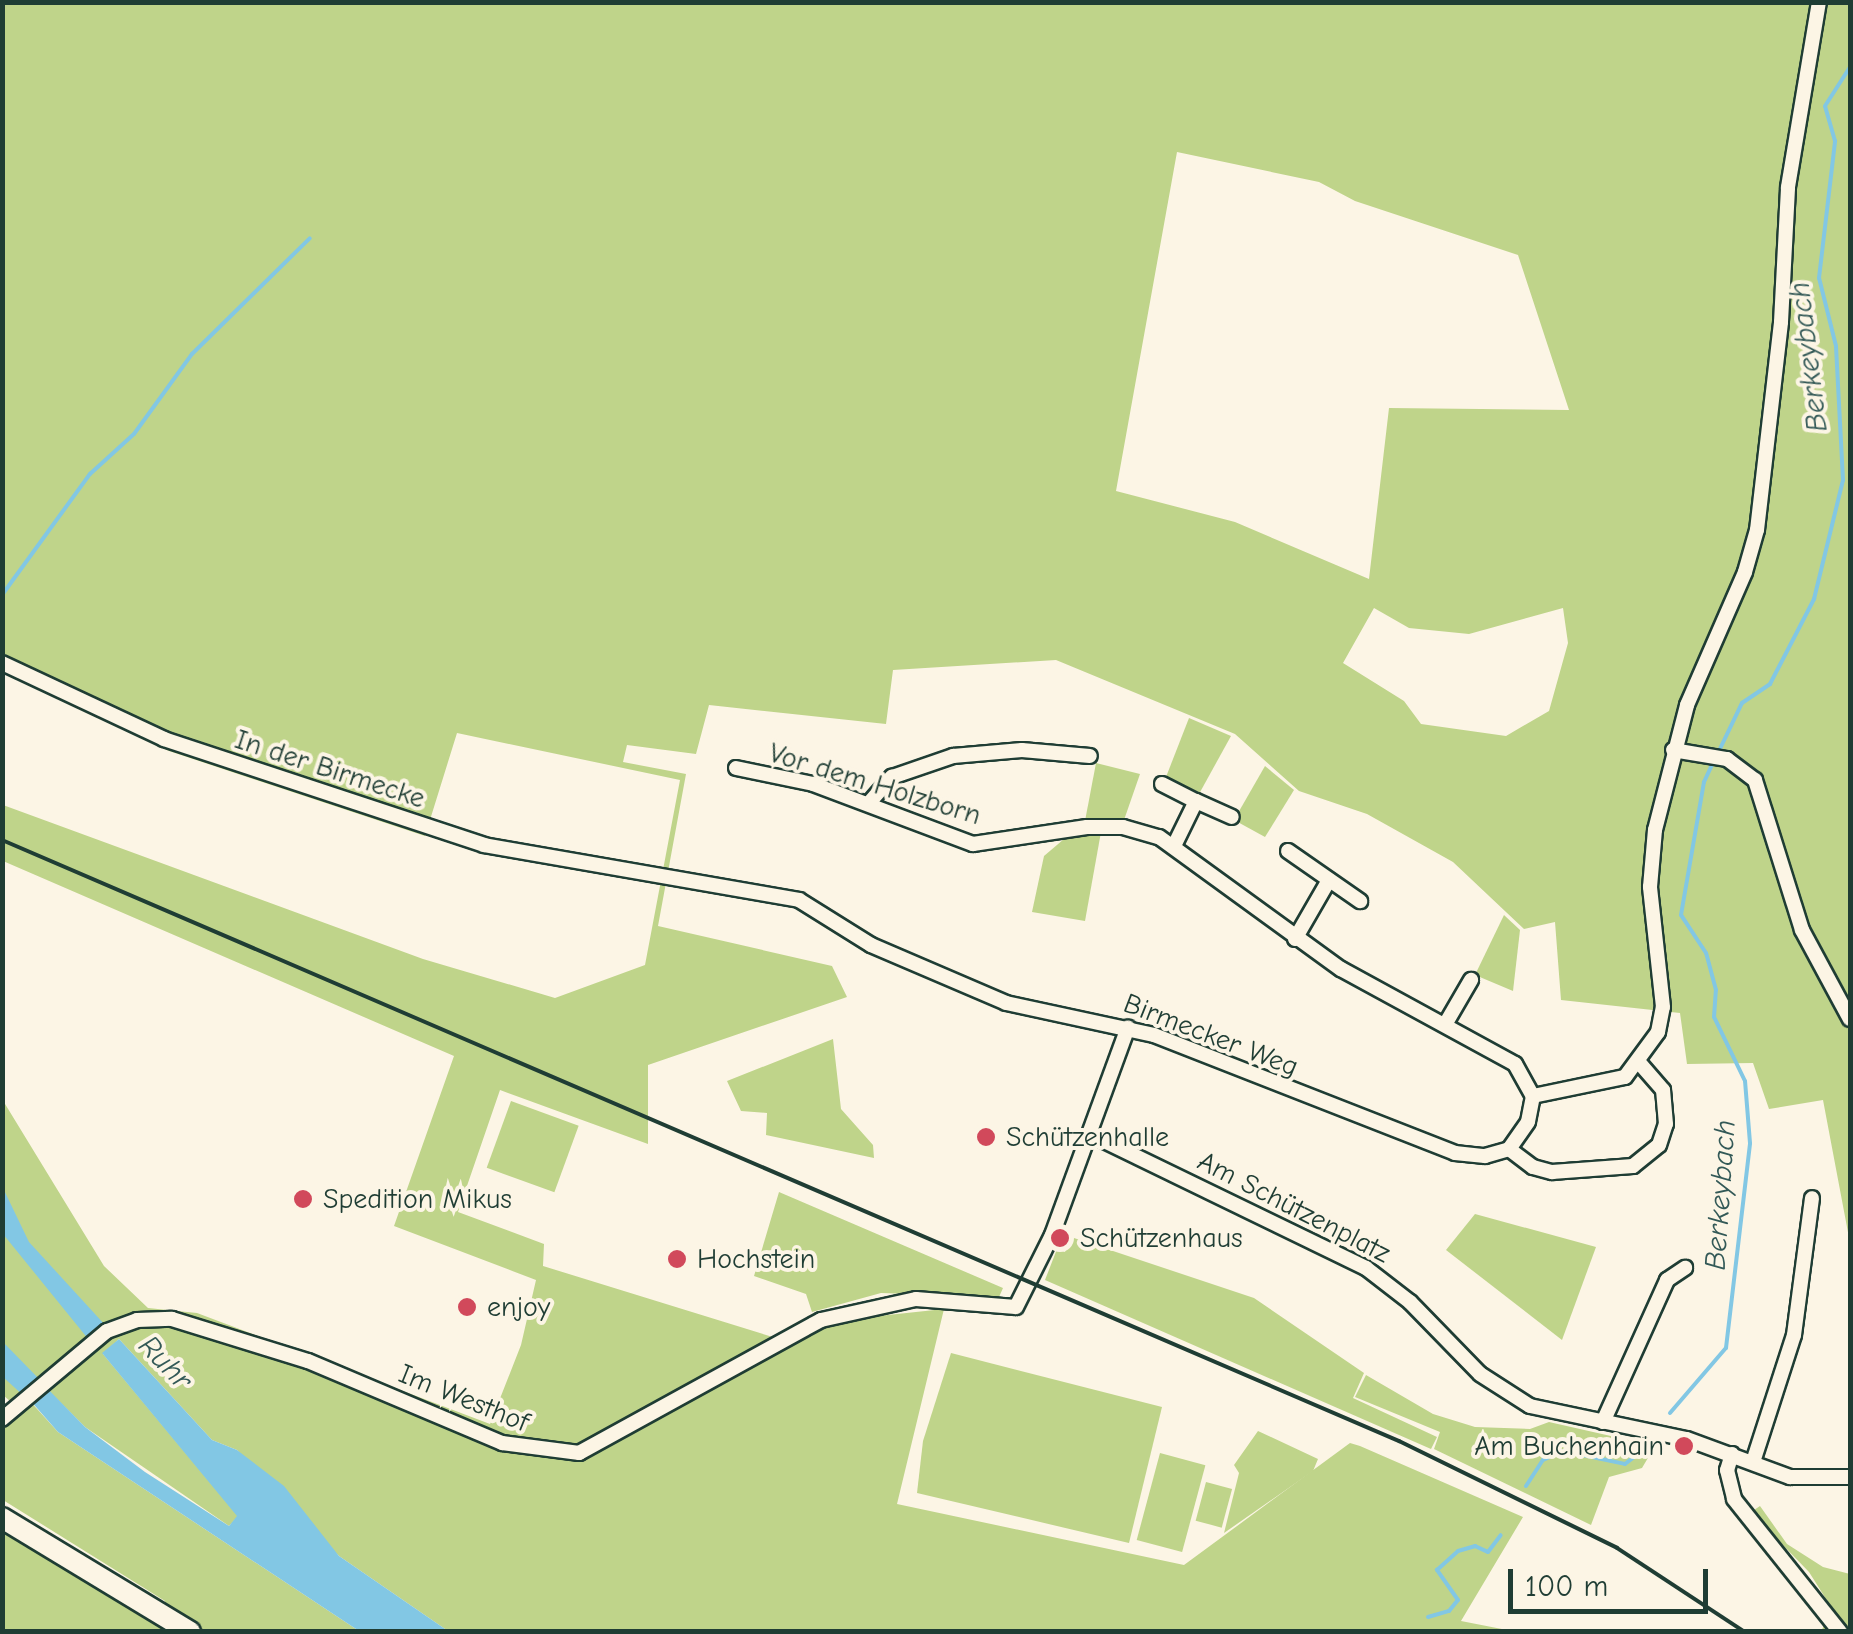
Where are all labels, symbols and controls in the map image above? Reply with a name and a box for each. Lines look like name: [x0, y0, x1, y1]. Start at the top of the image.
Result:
water label: Berkeybach: [1782, 280, 1836, 434]
street label: In der Birmecke: [231, 722, 429, 816]
street label: Vor dem Holzborn: [765, 736, 985, 832]
street label: Birmecker Weg: [1119, 986, 1303, 1084]
water label: Berkeybach: [1698, 1119, 1744, 1271]
place label: Schützenhalle: [1006, 1120, 1169, 1154]
marker: Schützenhalle: [975, 1126, 997, 1148]
street label: Am Schützenplatz: [1192, 1144, 1396, 1270]
place label: Spedition Mikus: [323, 1182, 512, 1216]
marker: Spedition Mikus: [292, 1188, 314, 1210]
place label: Schützenhaus: [1080, 1221, 1243, 1255]
marker: Schützenhaus: [1049, 1227, 1071, 1249]
place label: Hochstein: [697, 1242, 815, 1276]
marker: Hochstein: [666, 1248, 688, 1270]
place label: enjoy: [487, 1290, 550, 1324]
marker: enjoy: [456, 1296, 478, 1318]
water label: Ruhr: [131, 1328, 199, 1398]
street label: Im Westhof: [394, 1357, 534, 1439]
place label: Am Buchenhain: [1474, 1429, 1664, 1463]
marker: Am Buchenhain: [1673, 1435, 1695, 1457]
scale bar: [1513, 1549, 1713, 1611]
text: 100 m: [1525, 1569, 1608, 1604]

